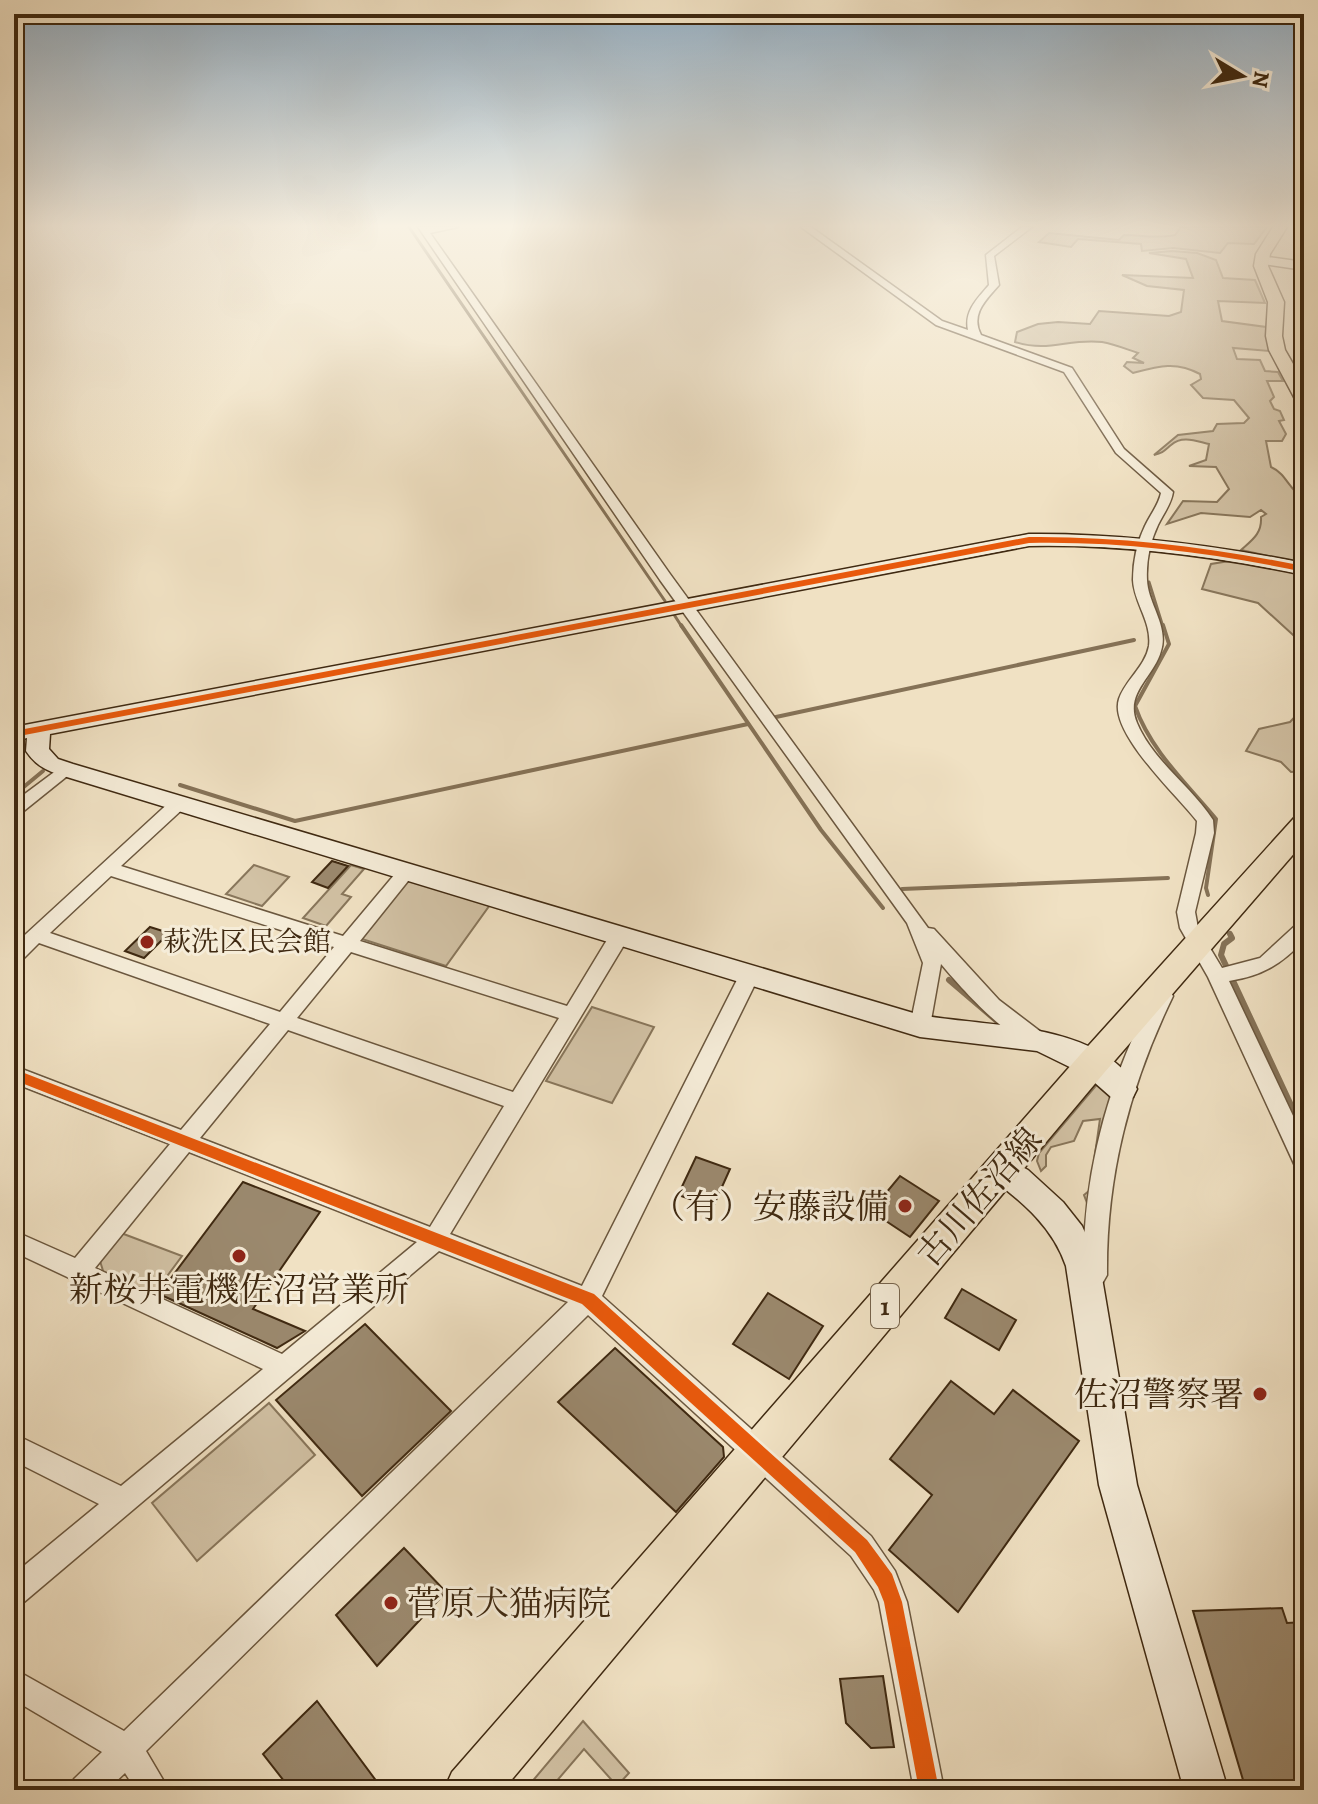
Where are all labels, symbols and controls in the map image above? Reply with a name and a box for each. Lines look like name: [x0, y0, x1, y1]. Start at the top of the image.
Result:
north arrow: [1202, 36, 1282, 116]
text: N: [1245, 69, 1277, 90]
place label: 萩洗区民会館: [163, 923, 331, 961]
marker: 萩洗区民会館: [138, 933, 156, 951]
street label: 古川佐沼線: [905, 1117, 1053, 1277]
place label: （有）安藤設備: [651, 1183, 889, 1230]
marker: （有）安藤設備: [896, 1197, 914, 1215]
marker: 新桜井電機佐沼営業所: [230, 1247, 248, 1265]
place label: 新桜井電機佐沼営業所: [69, 1266, 409, 1313]
road number: 1: [871, 1284, 899, 1328]
place label: 佐沼警察署: [1074, 1371, 1244, 1418]
marker: 佐沼警察署: [1251, 1385, 1269, 1403]
place label: 菅原犬猫病院: [407, 1580, 611, 1627]
marker: 菅原犬猫病院: [382, 1594, 400, 1612]

